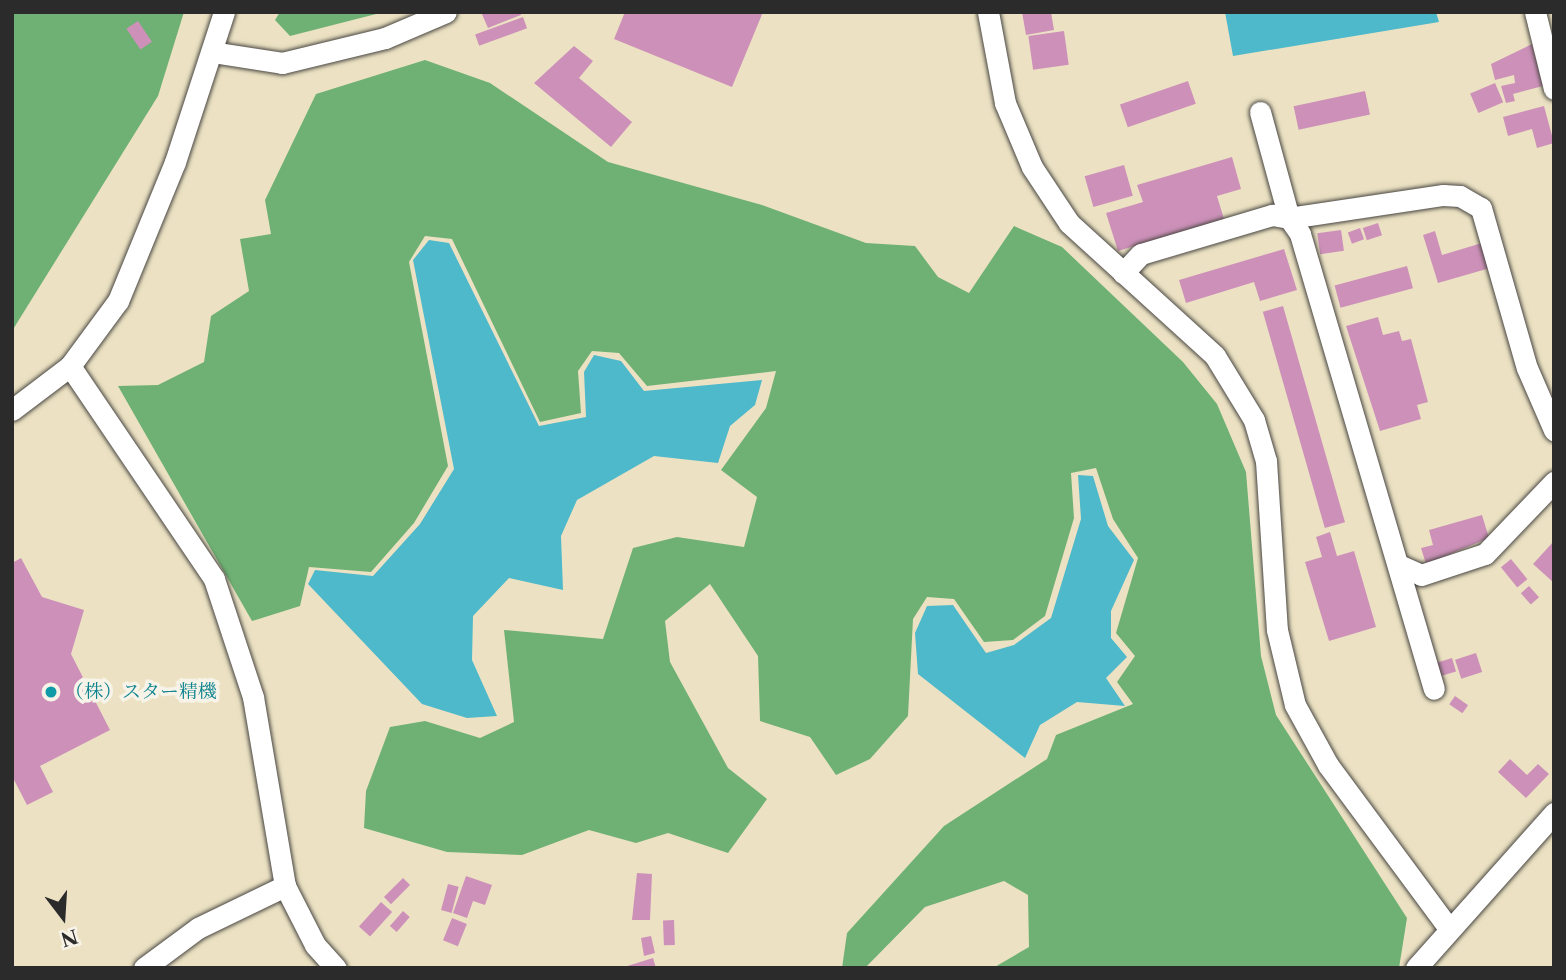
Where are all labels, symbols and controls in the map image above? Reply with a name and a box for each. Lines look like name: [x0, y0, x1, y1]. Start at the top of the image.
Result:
place label: （株）スター精機: [65, 681, 217, 703]
marker: （株）スター精機: [43, 684, 59, 700]
north arrow: [28, 882, 98, 952]
text: N: [58, 924, 81, 951]

